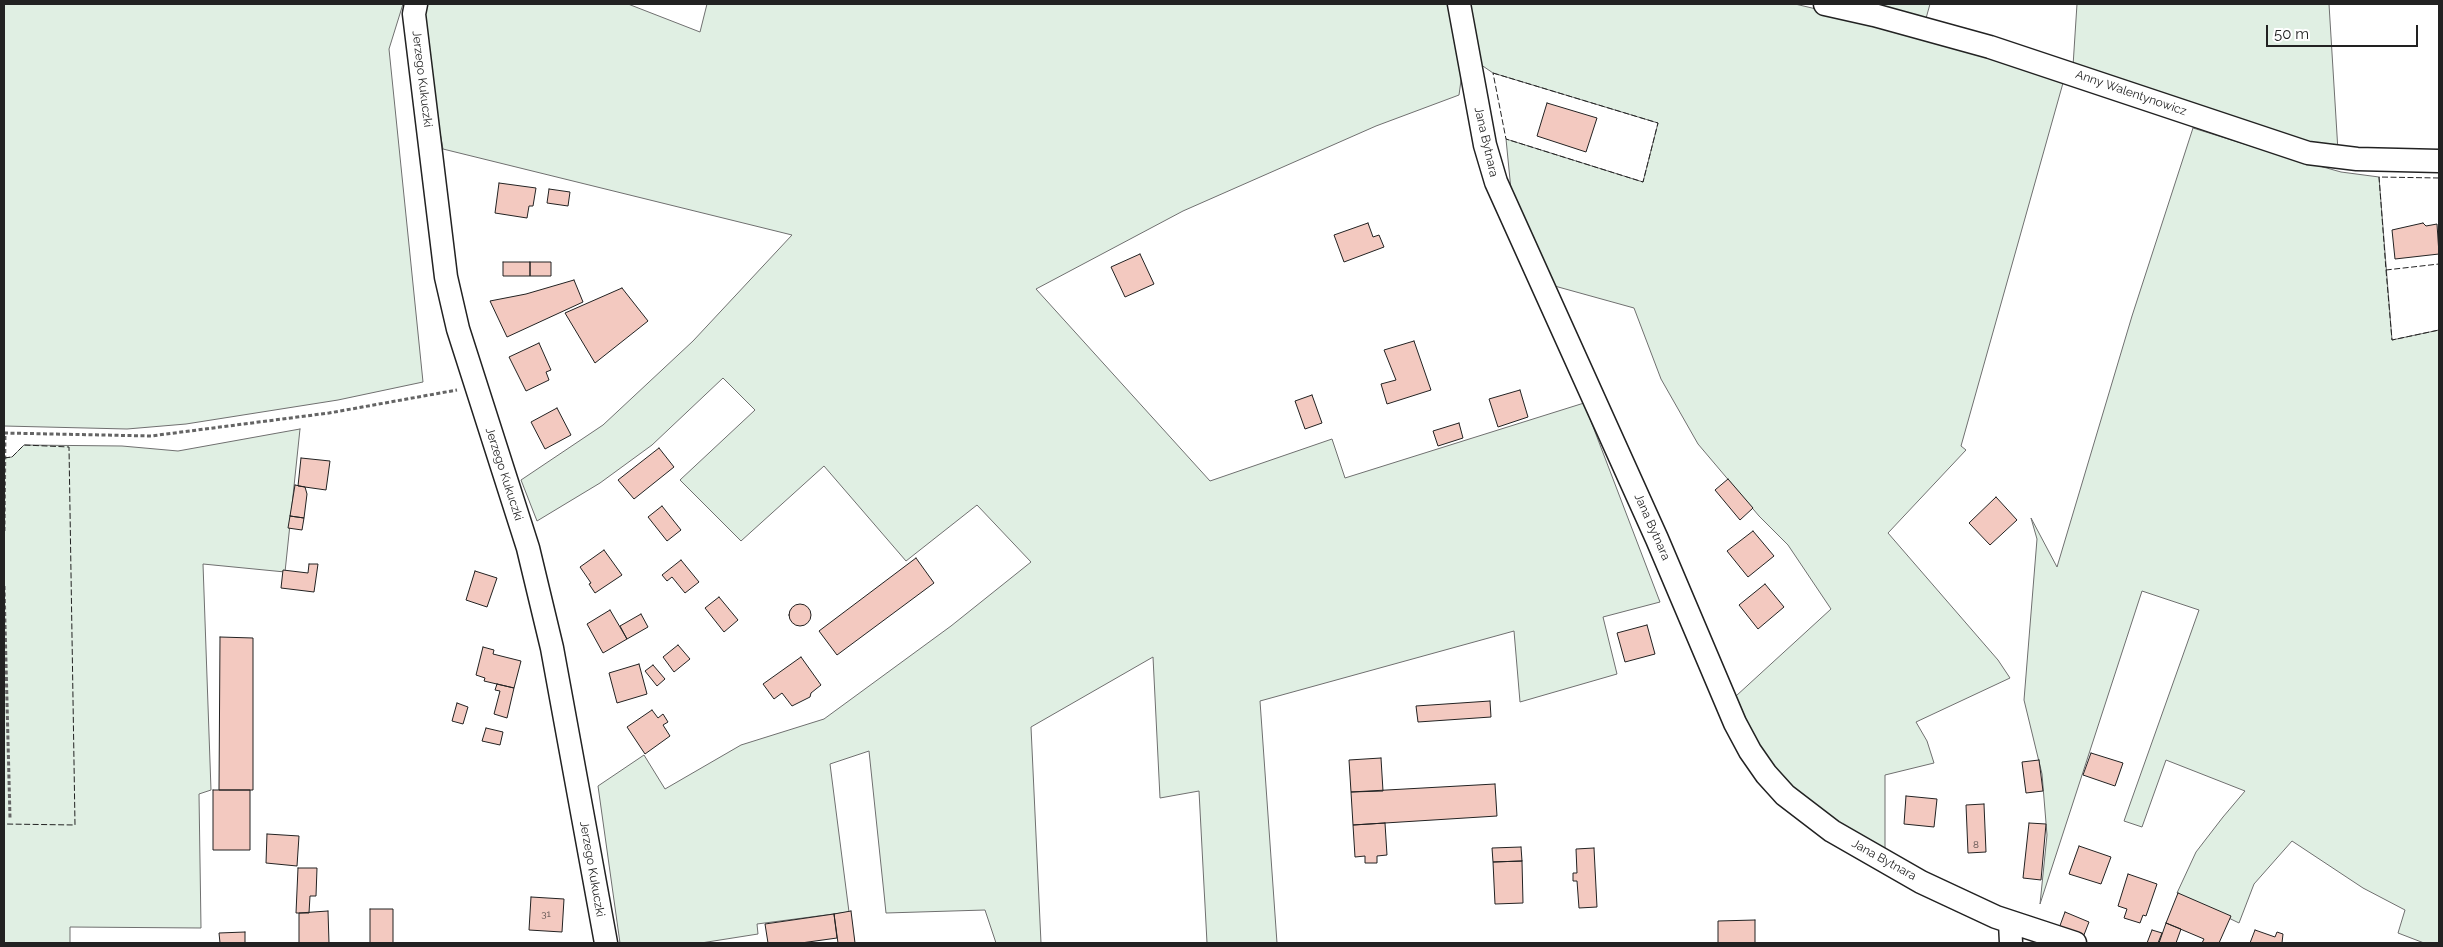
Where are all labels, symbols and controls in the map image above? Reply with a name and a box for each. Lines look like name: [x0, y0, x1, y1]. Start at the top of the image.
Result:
scale bar: [2268, 15, 2420, 47]
text: 50 m: [2274, 25, 2309, 43]
street label: Jerzego Kukuczki: [409, 30, 435, 128]
street label: Anny Walentynowicz: [2074, 67, 2188, 119]
street label: Jana Bytnara: [1471, 106, 1501, 178]
street label: Jerzego Kukuczki: [482, 426, 526, 522]
street label: Jana Bytnara: [1631, 491, 1673, 563]
street label: Jerzego Kukuczki: [576, 820, 608, 918]
street label: Jana Bytnara: [1849, 836, 1919, 884]
house number: 8: [1973, 839, 1979, 851]
house number: 31: [541, 908, 551, 920]

